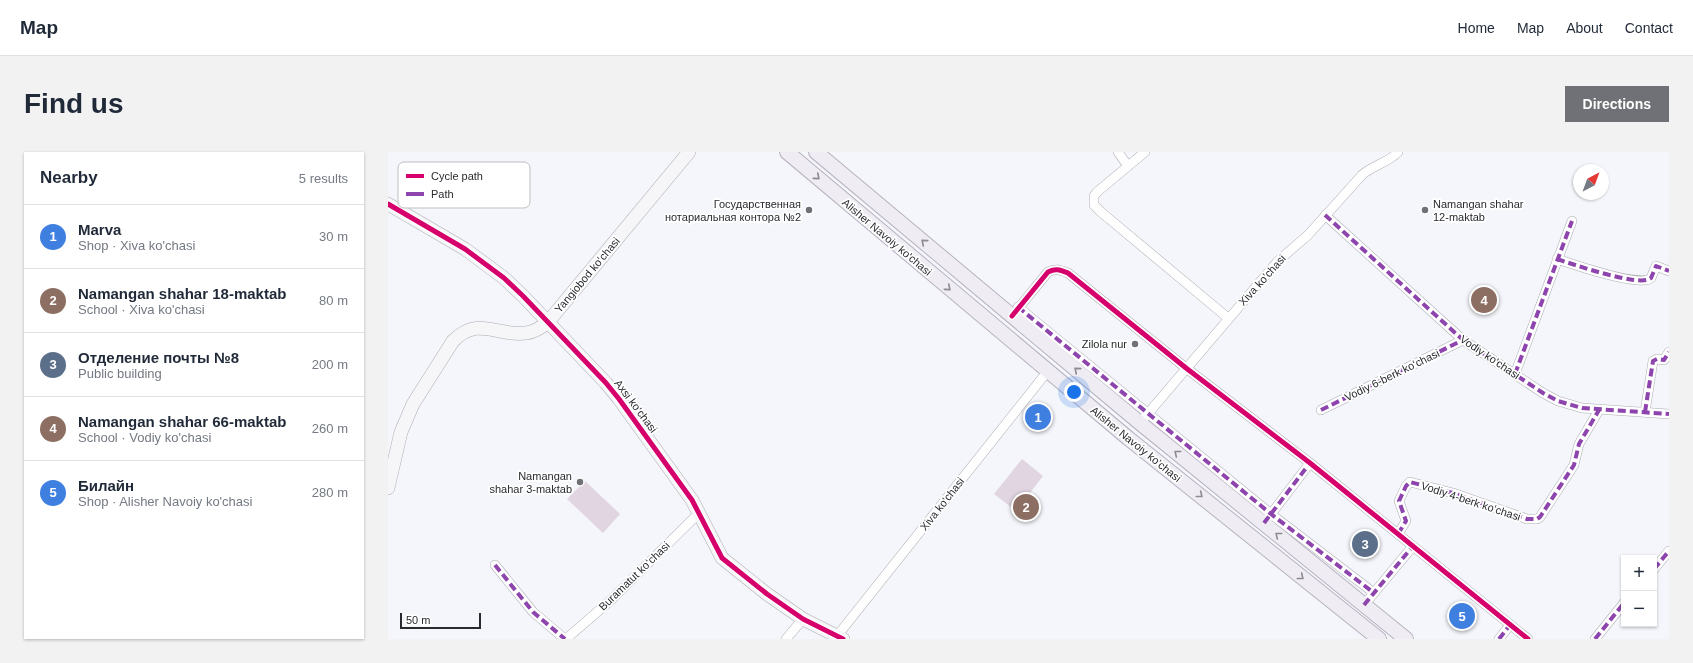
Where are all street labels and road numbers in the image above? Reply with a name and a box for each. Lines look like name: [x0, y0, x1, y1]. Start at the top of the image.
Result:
street label: Alisher Navoiy ko'chasi: [840, 196, 934, 278]
street label: Yangiobod koʻchasi: [552, 235, 622, 315]
street label: Xiva ko'chasi: [1236, 252, 1288, 308]
street label: Vodiy ko'chasi: [1458, 333, 1522, 381]
street label: Vodiy 6-berk koʻchasi: [1343, 347, 1441, 403]
street label: Axsi ko'chasi: [612, 377, 660, 435]
street label: Alisher Navoiy ko'chasi: [1088, 404, 1184, 484]
street label: Xiva ko'chasi: [918, 475, 966, 533]
street label: Vodiy 4-berk koʻchasi: [1420, 479, 1522, 523]
street label: Buramatut koʻchasi: [596, 539, 672, 613]

